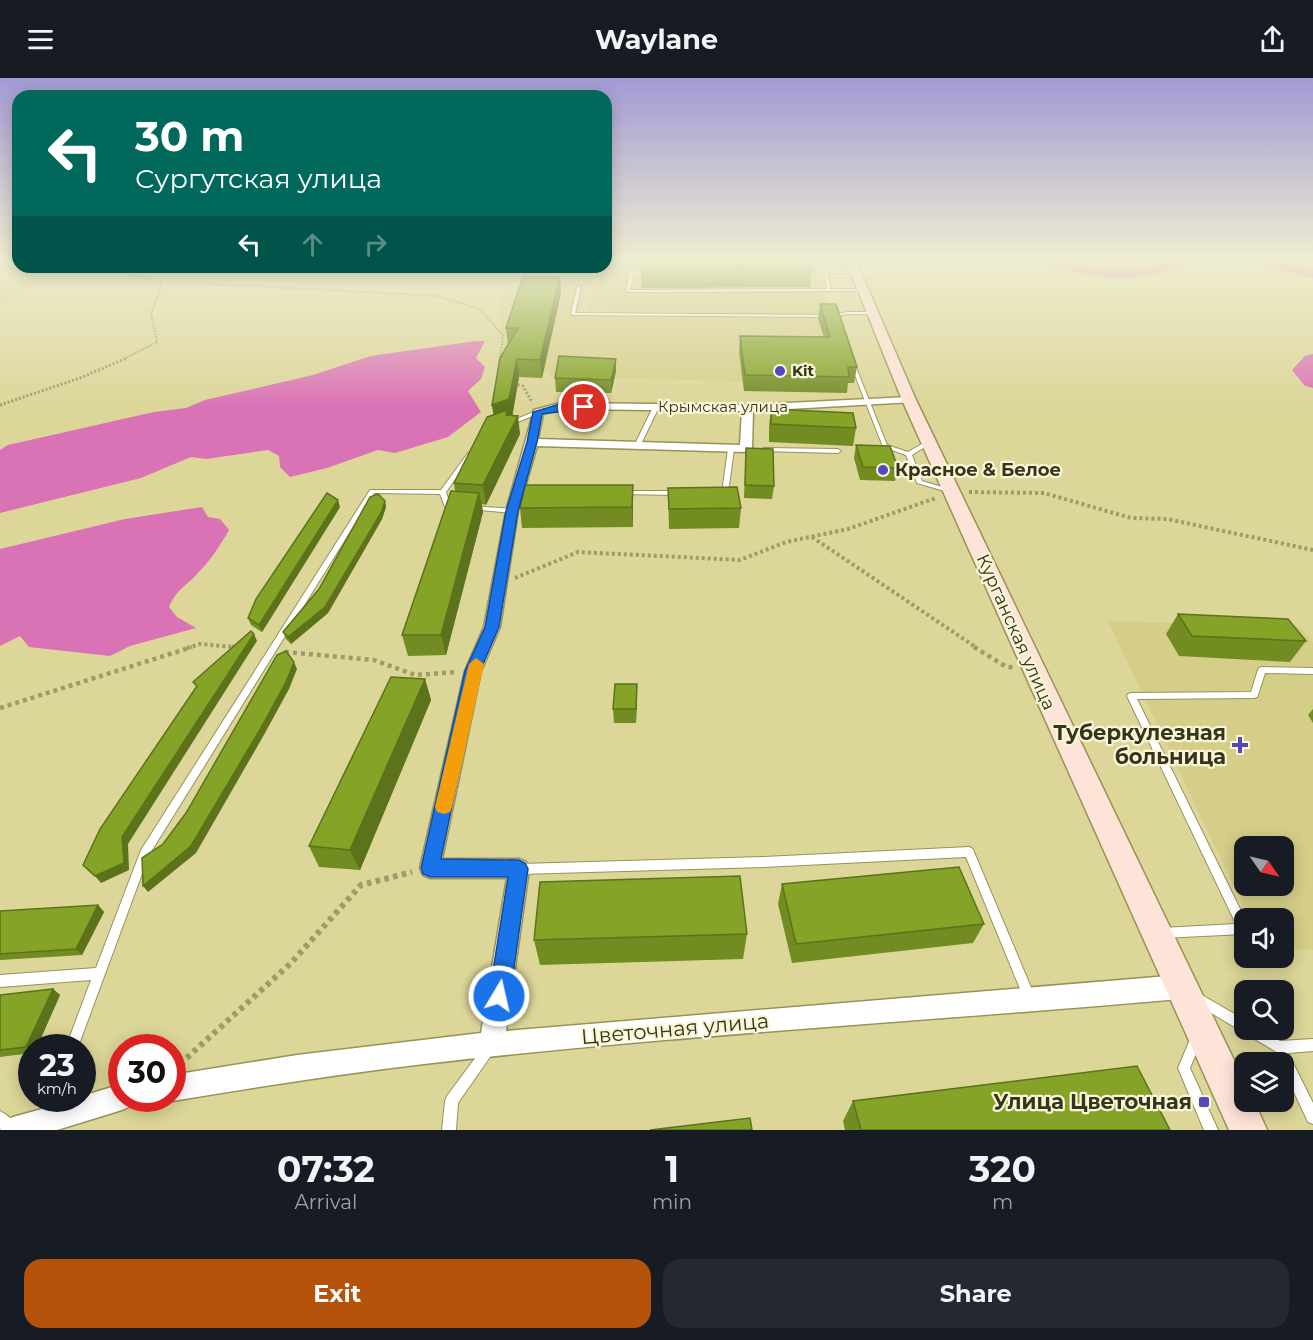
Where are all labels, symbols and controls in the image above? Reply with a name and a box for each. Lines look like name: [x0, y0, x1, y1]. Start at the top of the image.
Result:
icon: menu: [24, 23, 57, 56]
text: Waylane: [595, 23, 718, 56]
icon: share: [1256, 23, 1289, 56]
text: 30 m: [135, 110, 244, 162]
icon: left: [36, 114, 114, 192]
text: Сургутская улица: [135, 162, 382, 195]
icon: left: [233, 228, 266, 261]
icon: ahead: [296, 228, 329, 261]
icon: right: [359, 228, 392, 261]
place label: Kit: [792, 361, 815, 380]
marker: Kit: [773, 364, 787, 378]
pin: [558, 381, 609, 432]
icon: arrive: [567, 390, 600, 423]
street label: Крымская улица: [658, 397, 788, 416]
place label: Красное & Белое: [895, 459, 1061, 481]
marker: Красное & Белое: [876, 463, 890, 477]
street label: Курганская улица: [972, 551, 1060, 713]
place label: Туберкулезная больница: [1053, 720, 1226, 769]
marker: Туберкулезная больница: [1231, 736, 1249, 754]
north arrow: [1234, 836, 1294, 896]
map controls: [1234, 836, 1294, 1112]
button: sound: [1234, 908, 1294, 968]
position arrow: [467, 964, 531, 1028]
button: search: [1234, 980, 1294, 1040]
street label: Цветочная улица: [580, 1008, 770, 1049]
speed limit sign: 30: [108, 1034, 186, 1112]
text: 23: [39, 1047, 75, 1084]
button: layers: [1234, 1052, 1294, 1112]
text: km/h: [37, 1079, 77, 1098]
place label: Улица Цветочная: [993, 1089, 1192, 1114]
marker: Улица Цветочная: [1197, 1095, 1211, 1109]
text: 07:32: [277, 1147, 375, 1191]
text: 1: [665, 1147, 679, 1191]
text: 320: [969, 1147, 1036, 1191]
text: Arrival: [294, 1190, 357, 1214]
text: min: [652, 1190, 692, 1214]
text: m: [992, 1190, 1013, 1214]
button: Exit: [24, 1259, 651, 1328]
button: Share: [663, 1259, 1289, 1328]

